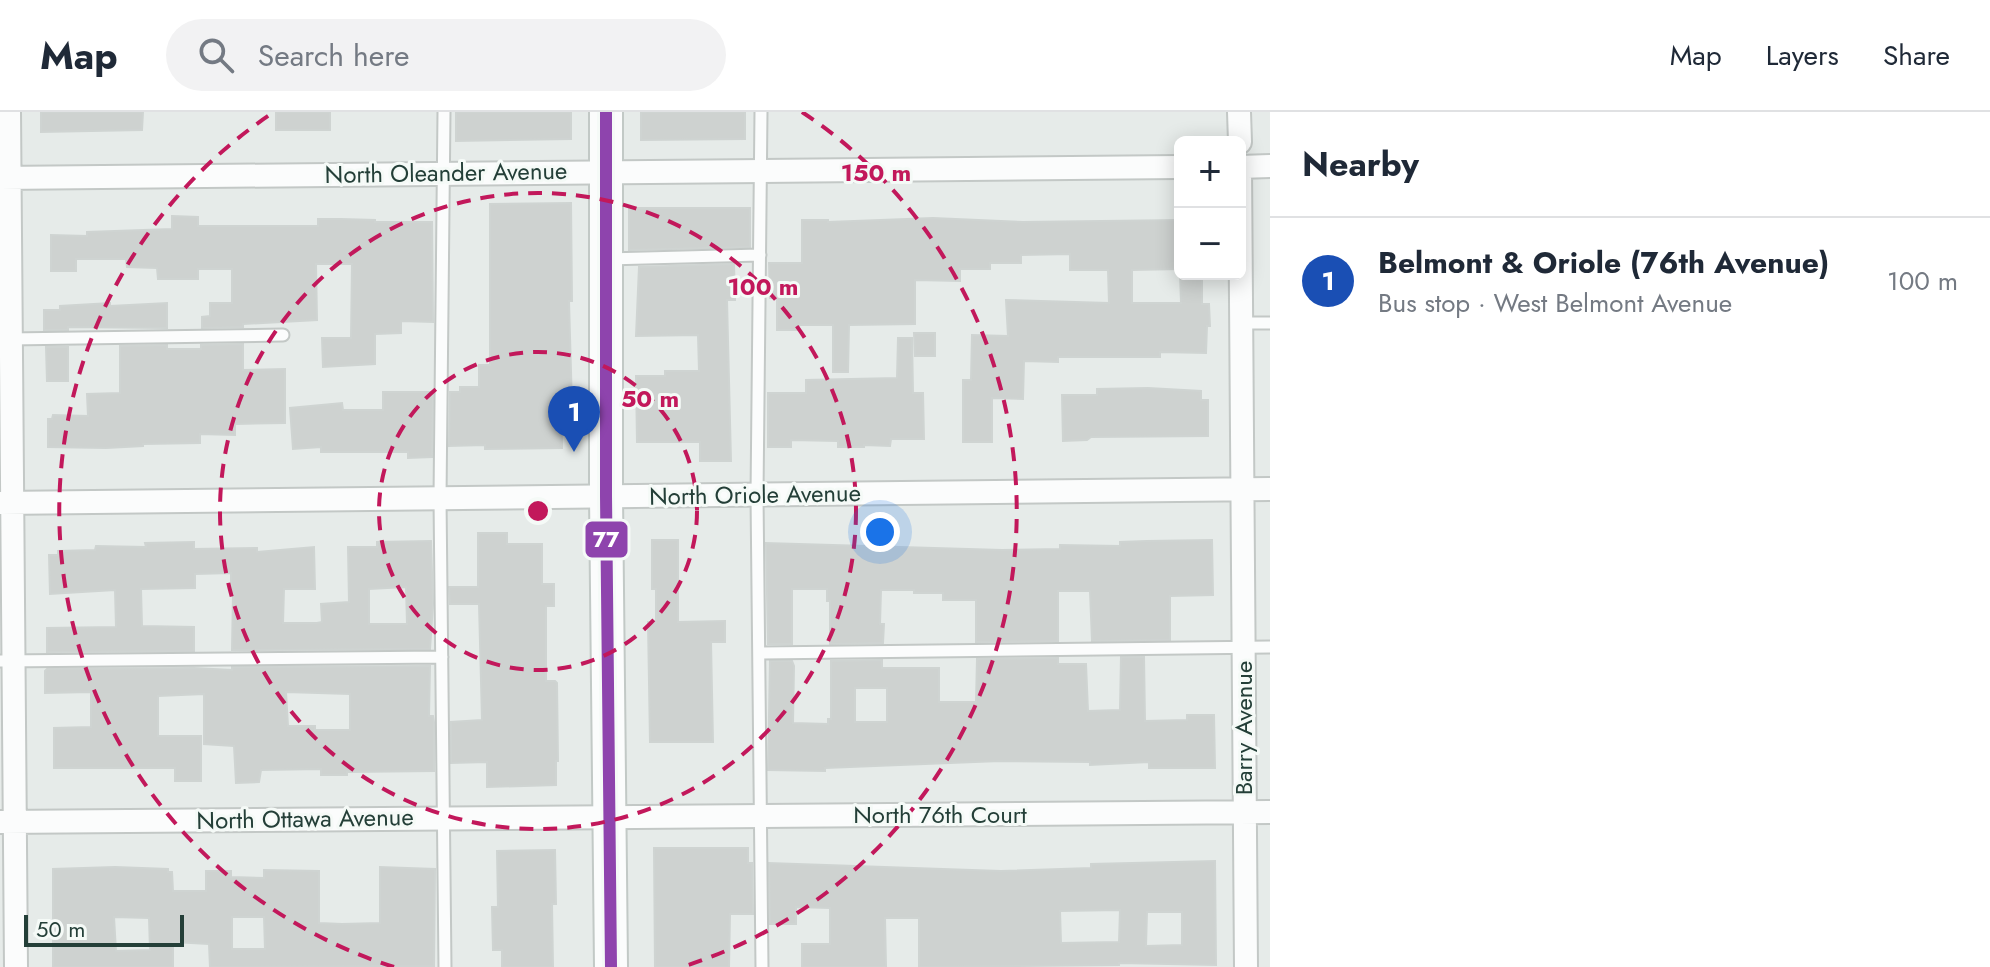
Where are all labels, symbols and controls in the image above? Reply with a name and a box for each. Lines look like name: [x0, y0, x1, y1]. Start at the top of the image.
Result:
search box: [166, 19, 726, 91]
text: Map: [40, 28, 118, 83]
icon: search: [194, 33, 238, 77]
text: Search here: [258, 34, 410, 77]
text: Map: [1670, 35, 1722, 76]
text: Layers: [1766, 35, 1839, 76]
text: Share: [1883, 35, 1950, 76]
map controls: [1174, 136, 1246, 280]
button: +: [1174, 136, 1246, 208]
text: Nearby: [1302, 140, 1419, 189]
street label: North Oleander Avenue: [324, 153, 568, 192]
text: 150 m: [841, 155, 911, 190]
button: −: [1174, 208, 1246, 280]
text: Belmont & Oriole (76th Avenue): [1378, 241, 1829, 284]
text: 1: [1321, 262, 1335, 300]
text: 100 m: [1887, 262, 1958, 300]
text: 100 m: [728, 269, 798, 304]
text: Bus stop · West Belmont Avenue: [1378, 284, 1732, 322]
text: 50 m: [621, 381, 679, 416]
pin: 1: [548, 386, 600, 452]
street label: North Oriole Avenue: [649, 475, 861, 514]
centre of rings: [524, 497, 552, 525]
your location: [860, 512, 900, 552]
line badge: 77: [584, 520, 629, 559]
text: 77: [593, 523, 620, 555]
street label: Barry Avenue: [1226, 661, 1261, 795]
street label: North 76th Court: [853, 797, 1027, 832]
street label: North Ottawa Avenue: [196, 799, 414, 838]
scale bar: [24, 911, 184, 947]
text: 50 m: [36, 913, 85, 945]

